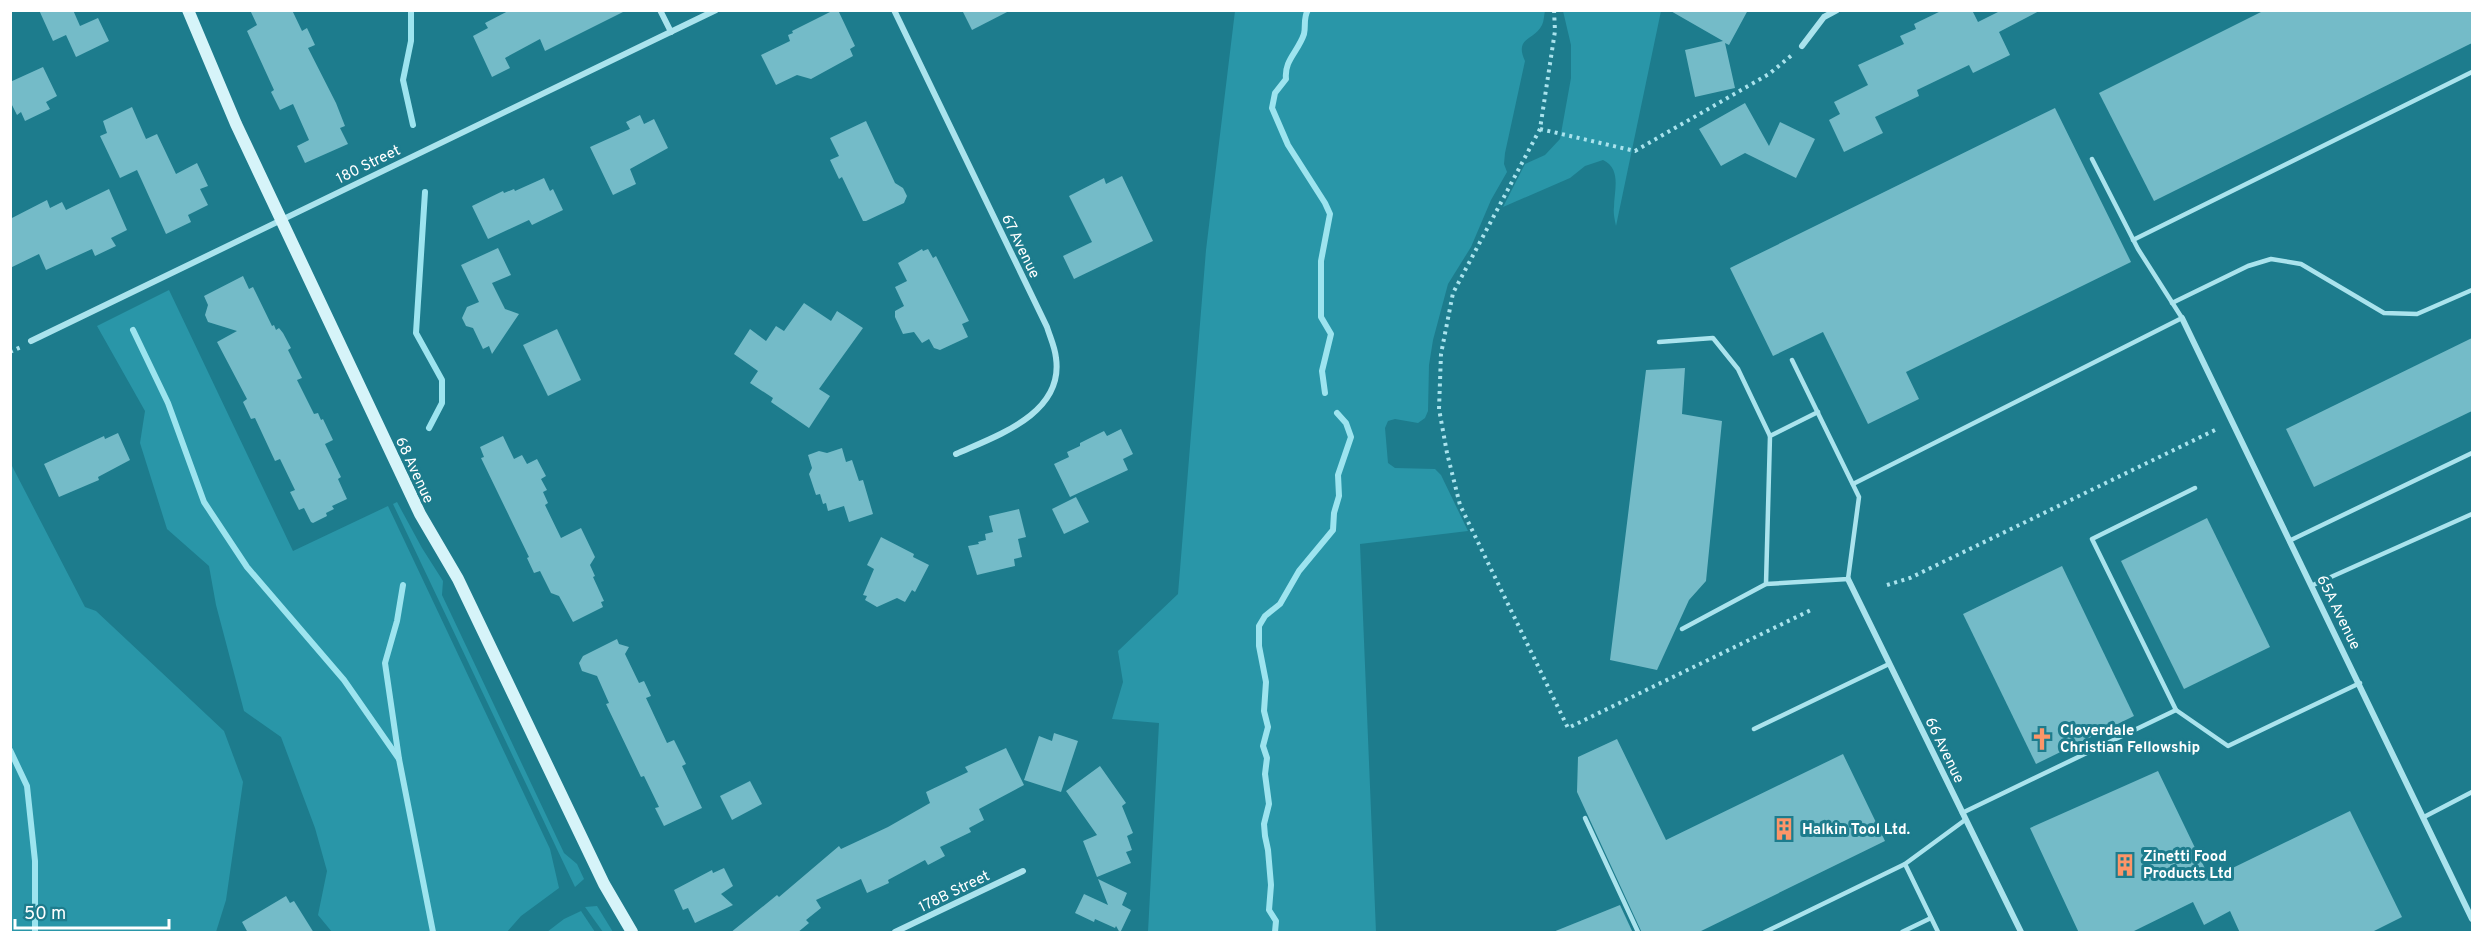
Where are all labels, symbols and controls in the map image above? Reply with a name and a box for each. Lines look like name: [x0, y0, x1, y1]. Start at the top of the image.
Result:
street label: 180 Street: [333, 142, 404, 189]
street label: 67 Avenue: [996, 211, 1043, 282]
street label: 68 Avenue: [390, 434, 437, 507]
street label: 65A Avenue: [2311, 572, 2364, 653]
street label: 66 Avenue: [1920, 715, 1968, 787]
place label: Cloverdale Christian Fellowship: [2060, 722, 2200, 758]
church icon: Cloverdale Christian Fellowship: [2029, 726, 2055, 752]
building icon: Halkin Tool Ltd.: [1771, 816, 1797, 842]
place label: Halkin Tool Ltd.: [1802, 821, 1911, 840]
place label: Zinetti Food Products Ltd: [2143, 848, 2232, 884]
building icon: Zinetti Food Products Ltd: [2112, 852, 2138, 878]
street label: 178B Street: [916, 867, 993, 918]
scale bar: [15, 892, 170, 930]
text: 50 m: [24, 903, 66, 926]

